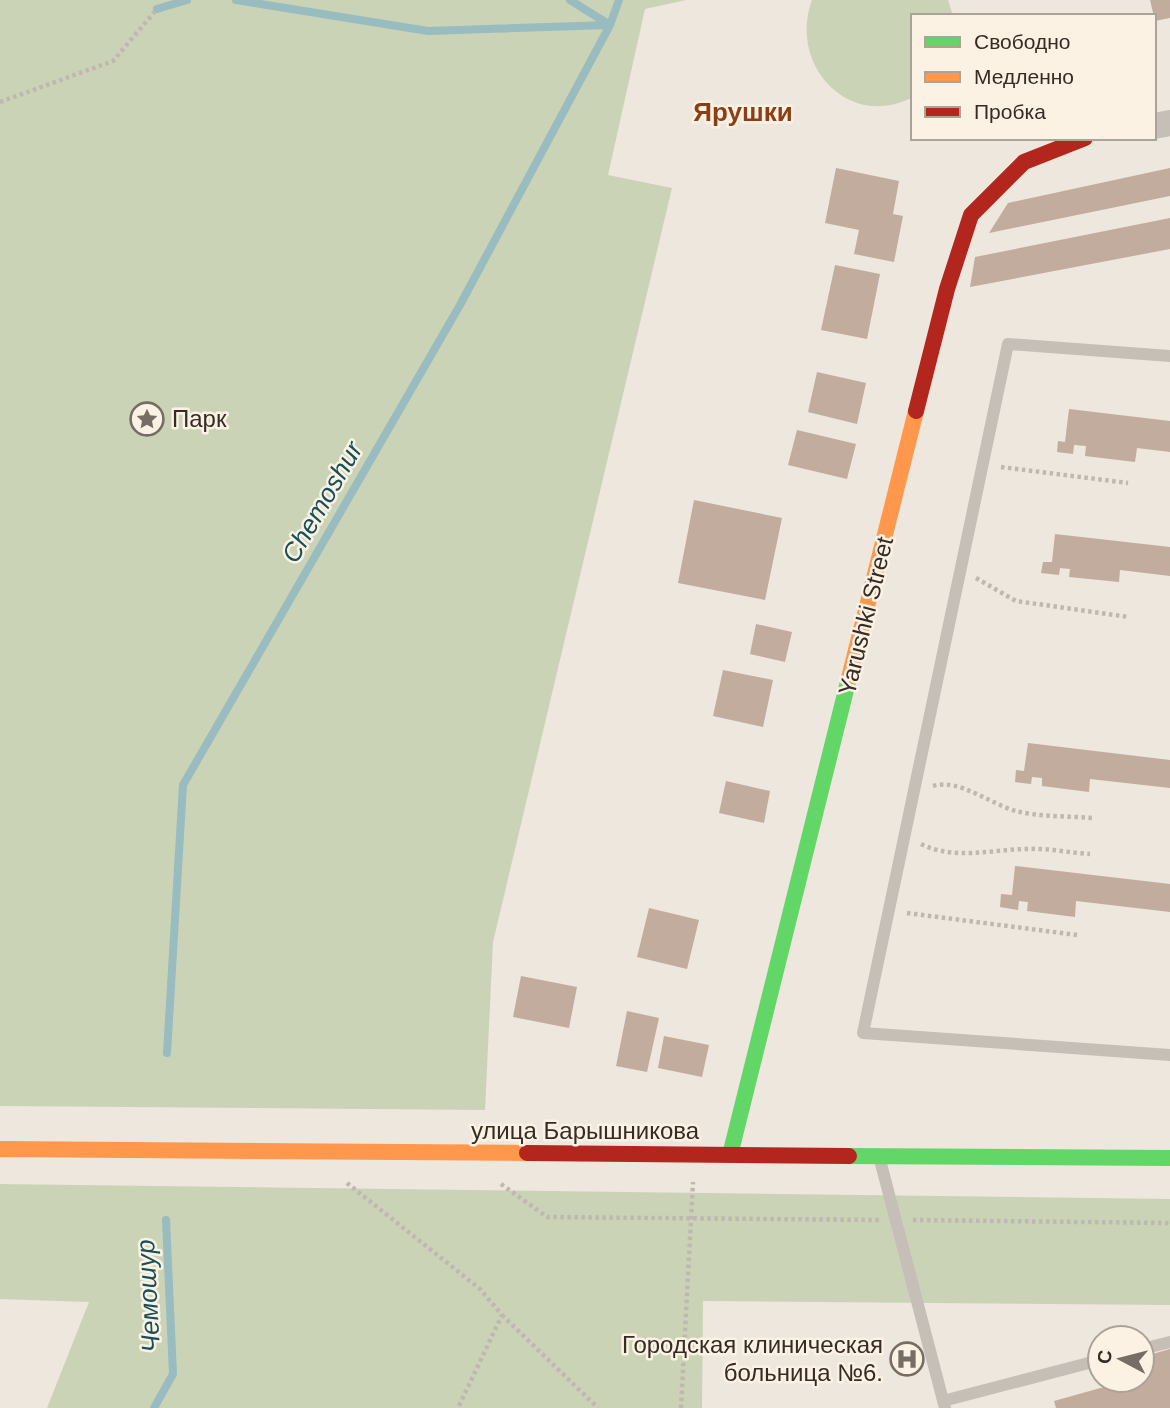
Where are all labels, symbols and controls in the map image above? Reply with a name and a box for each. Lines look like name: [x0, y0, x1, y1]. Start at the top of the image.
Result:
legend: [911, 14, 1156, 140]
text: Свободно: [974, 30, 1071, 53]
text: Медленно: [974, 65, 1074, 88]
district label: Ярушки: [693, 97, 793, 127]
text: Пробка: [974, 100, 1046, 123]
place icon: Парк: [128, 400, 166, 438]
place label: Парк: [172, 405, 227, 432]
water label: Chemoshur: [275, 435, 369, 568]
street label: Yarushki Street: [833, 534, 898, 698]
street label: улица Барышникова: [471, 1117, 700, 1144]
water label: Чемошур: [130, 1239, 166, 1353]
north arrow: [1086, 1324, 1156, 1394]
place label: Городская клиническая больница №6.: [622, 1331, 883, 1386]
hospital icon: Городская клиническая больница №6.: [888, 1340, 926, 1378]
text: С: [1093, 1349, 1116, 1365]

